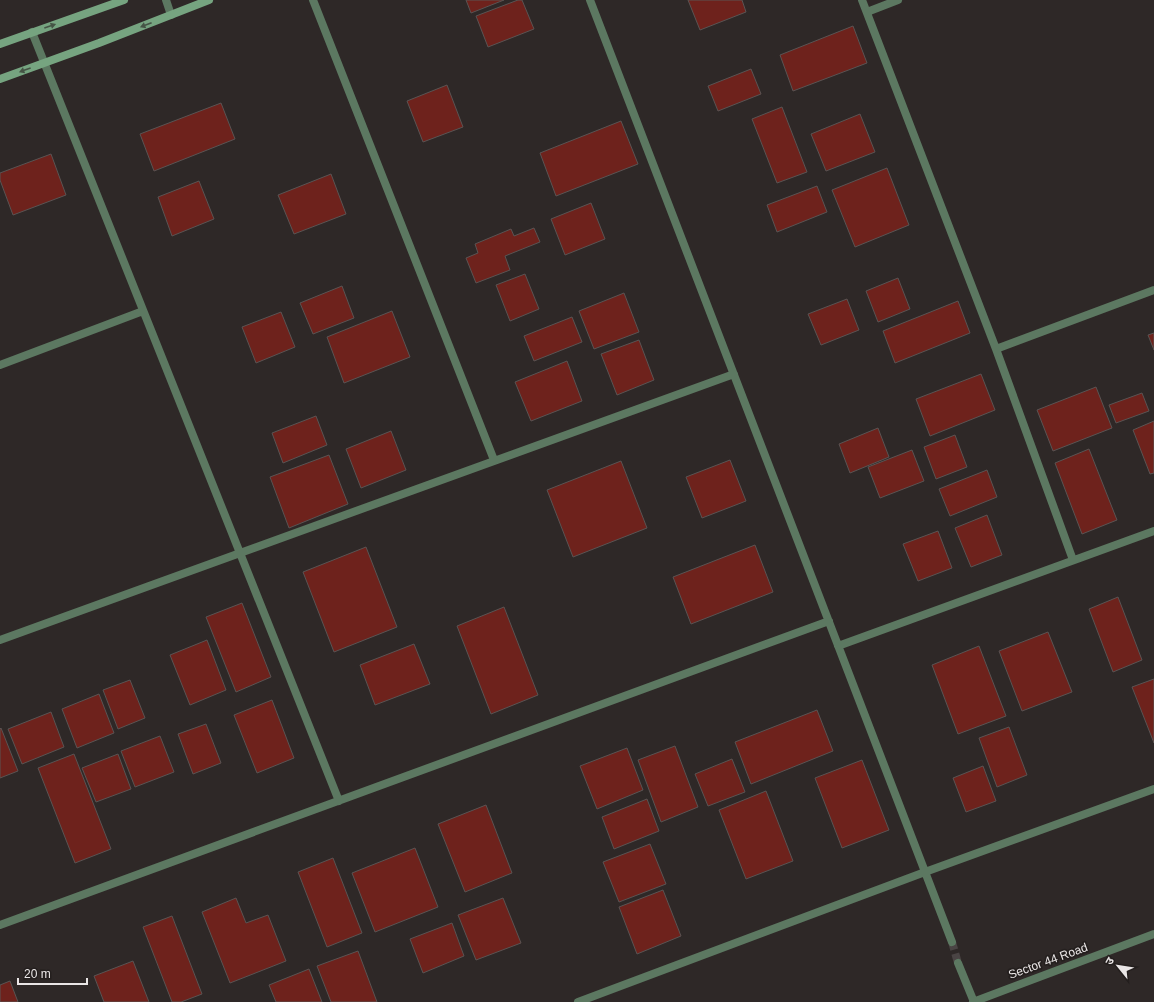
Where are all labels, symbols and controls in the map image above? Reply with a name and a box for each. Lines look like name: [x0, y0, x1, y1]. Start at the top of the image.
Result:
one-way arrow: [141, 22, 152, 28]
one-way arrow: [44, 23, 56, 29]
one-way arrow: [18, 67, 30, 73]
street label: Sector 44 Road: [1006, 940, 1090, 982]
north arrow: [1098, 946, 1138, 986]
text: उ: [1103, 955, 1116, 967]
scale bar: [18, 960, 87, 986]
text: 20 m: [24, 967, 51, 981]

